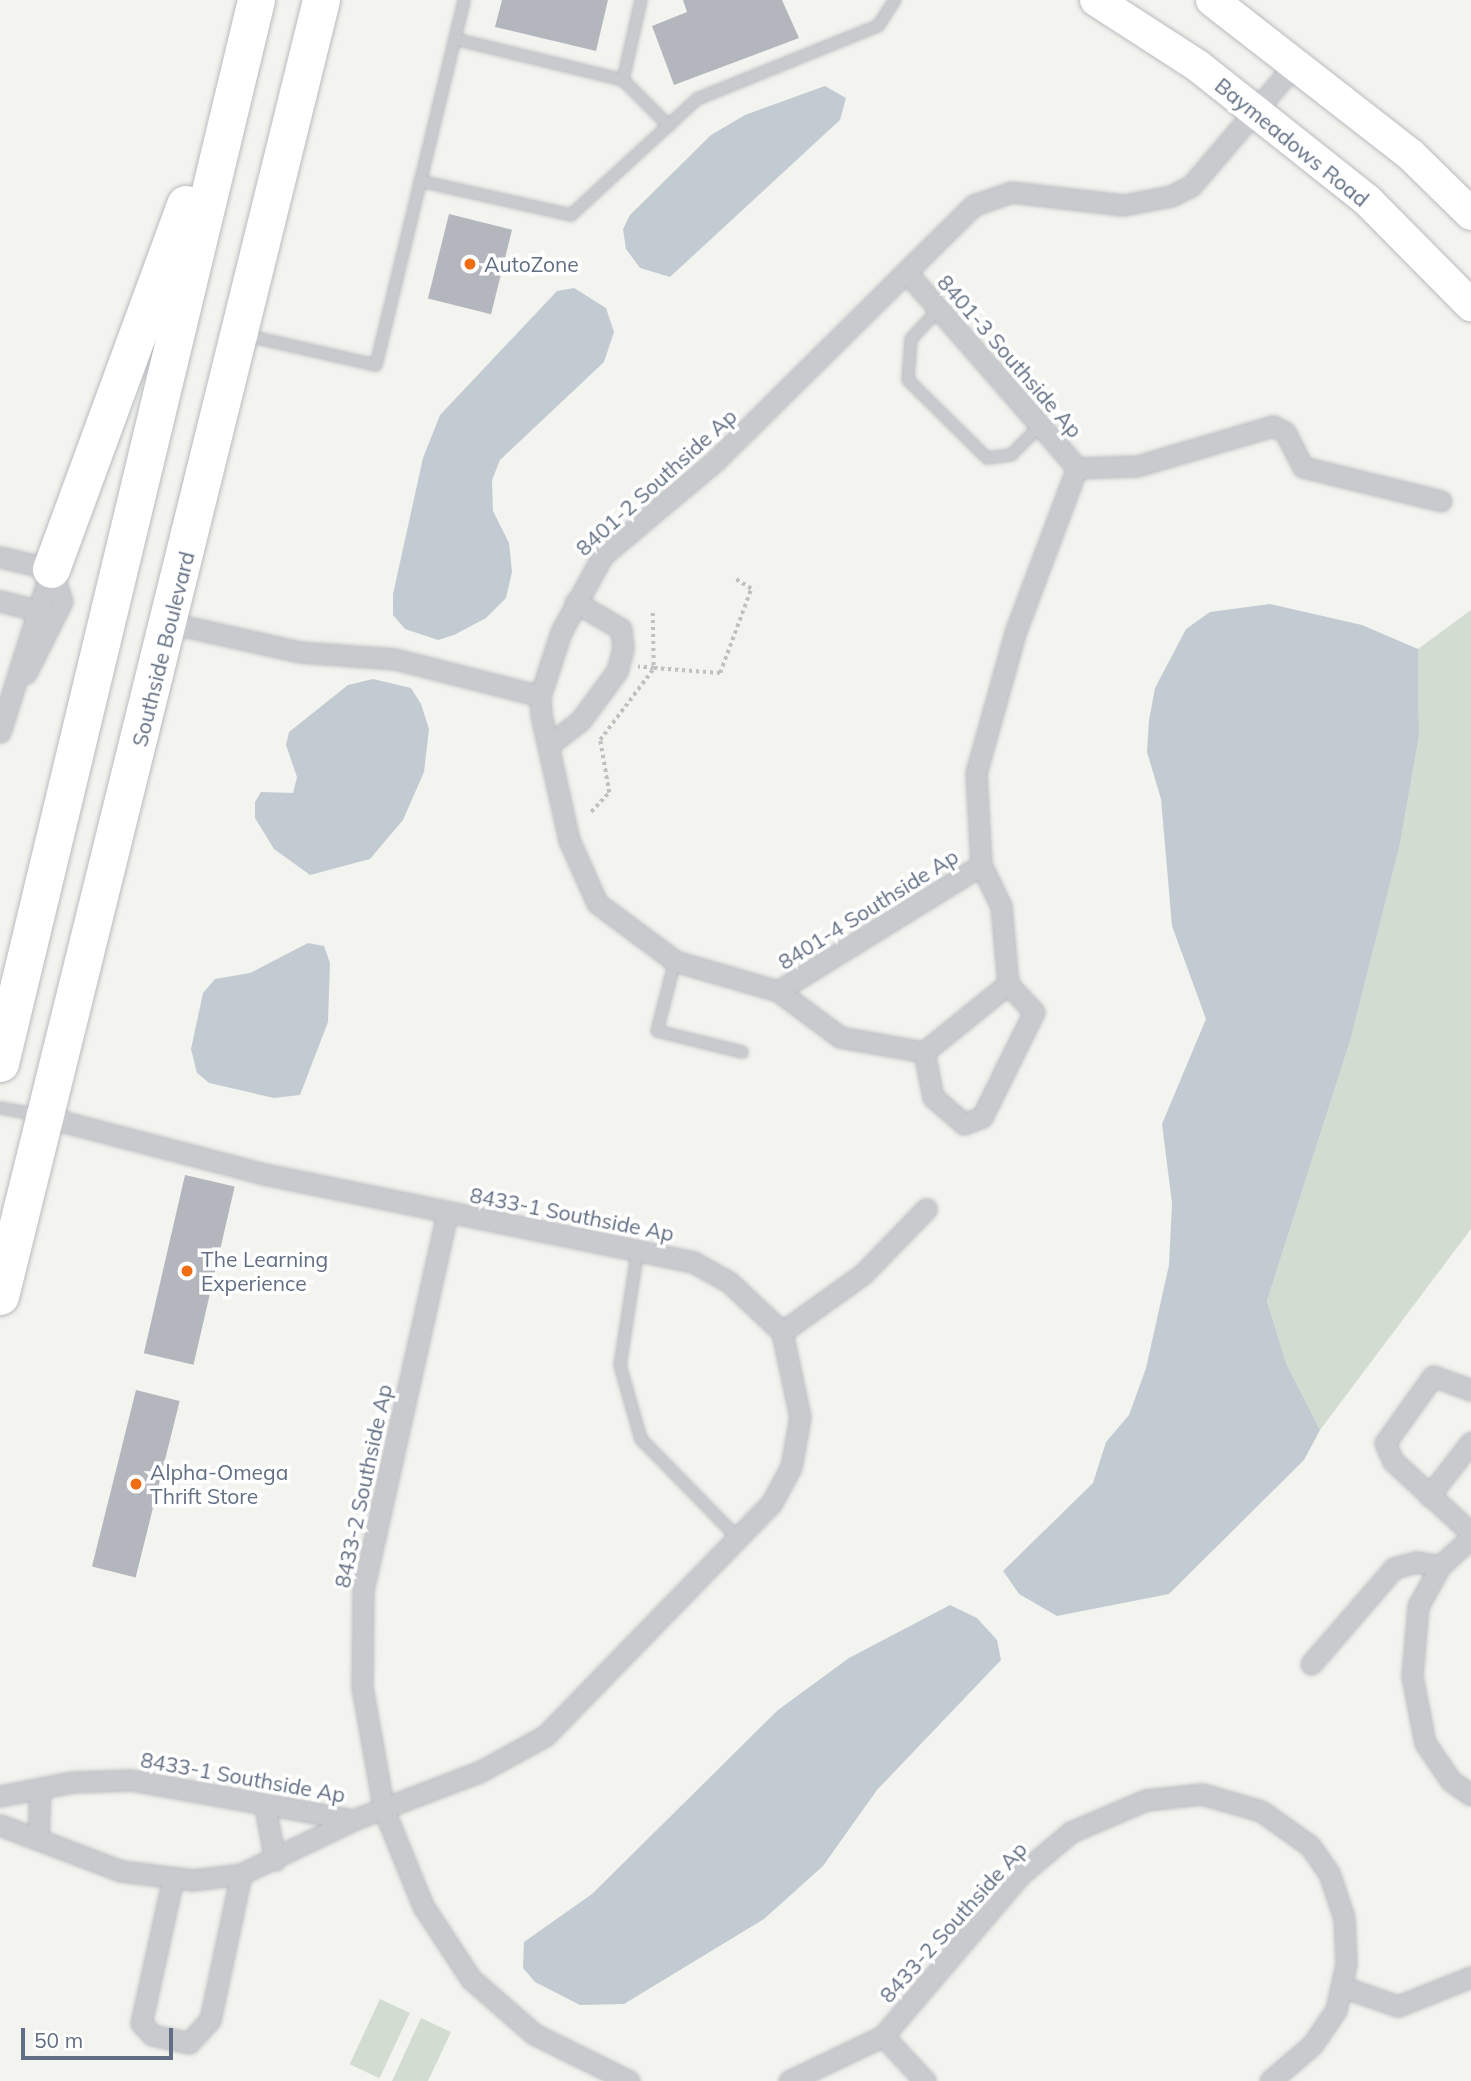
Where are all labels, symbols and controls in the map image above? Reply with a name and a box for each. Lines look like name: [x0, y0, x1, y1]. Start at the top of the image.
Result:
street label: Baymeadows Road: [1210, 72, 1374, 212]
place label: AutoZone: [484, 251, 579, 277]
marker: AutoZone: [462, 256, 478, 272]
street label: 8401-3 Southside Ap: [933, 270, 1087, 442]
street label: 8401-2 Southside Ap: [571, 403, 741, 561]
street label: Southside Boulevard: [127, 549, 199, 749]
street label: 8401-4 Southside Ap: [773, 843, 963, 975]
street label: 8433-1 Southside Ap: [468, 1182, 676, 1246]
place label: The Learning Experience: [201, 1246, 328, 1296]
marker: The Learning Experience: [179, 1263, 195, 1279]
street label: 8433-2 Southside Ap: [329, 1382, 397, 1590]
place label: Alpha-Omega Thrift Store: [150, 1459, 288, 1509]
marker: Alpha-Omega Thrift Store: [128, 1476, 144, 1492]
street label: 8433-1 Southside Ap: [139, 1747, 347, 1807]
street label: 8433-2 Southside Ap: [874, 1837, 1032, 2007]
scale bar: [24, 2014, 177, 2058]
text: 50 m: [34, 2027, 83, 2053]

